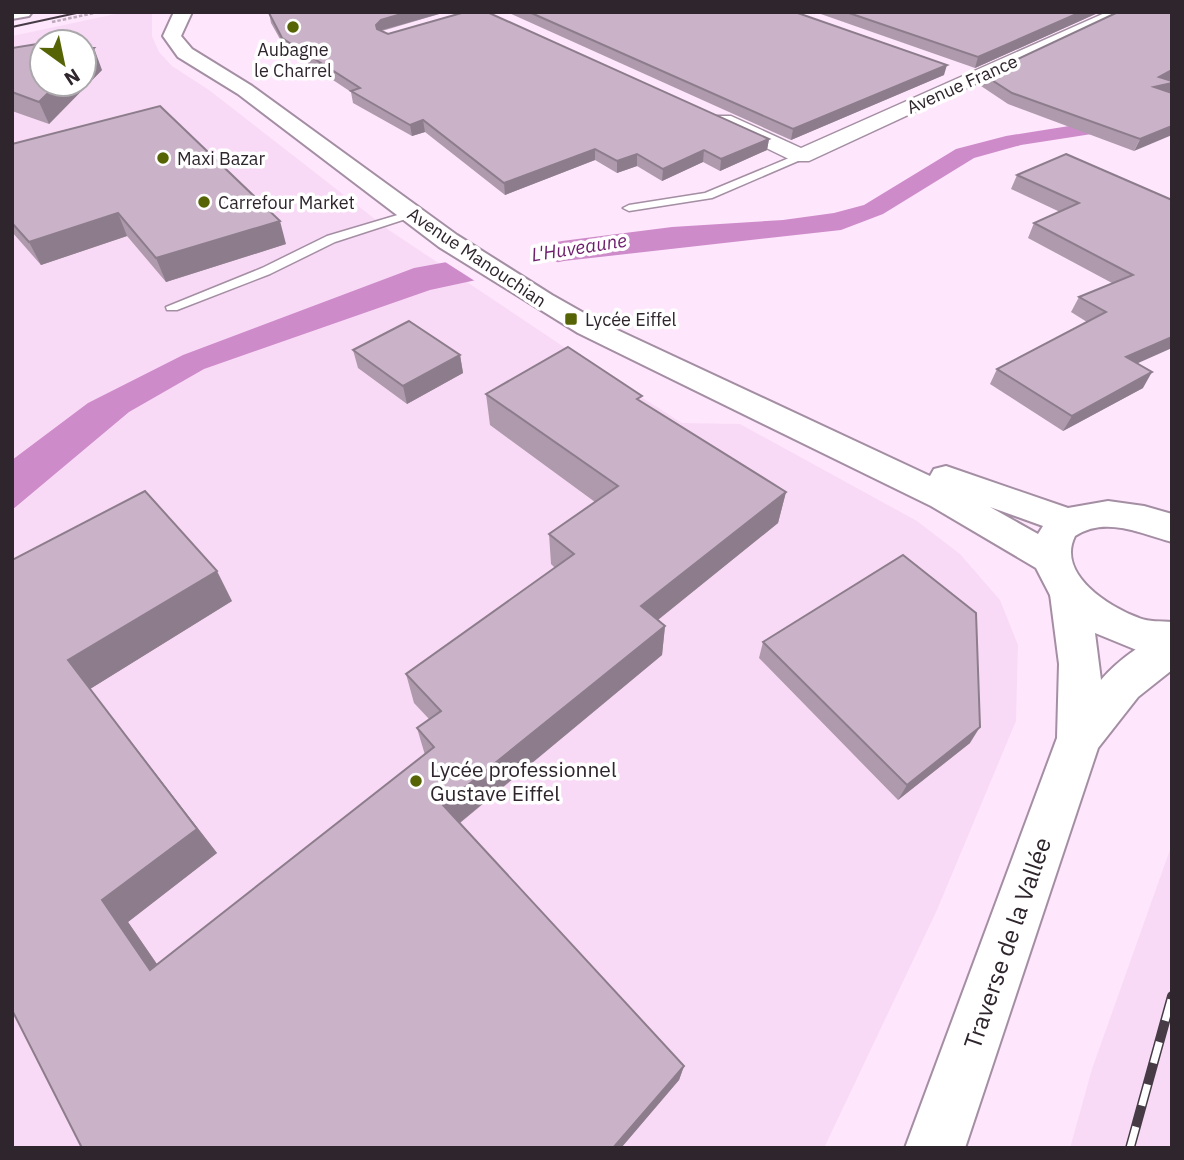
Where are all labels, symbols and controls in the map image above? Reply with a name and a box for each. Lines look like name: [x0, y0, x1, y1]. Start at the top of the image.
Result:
marker: Aubagne le Charrel: [285, 19, 301, 35]
north arrow: [28, 28, 98, 98]
place label: Aubagne le Charrel: [254, 38, 332, 82]
street label: Avenue France: [903, 49, 1021, 119]
text: N: [60, 63, 85, 91]
place label: Maxi Bazar: [177, 147, 265, 170]
marker: Maxi Bazar: [155, 150, 171, 166]
place label: Carrefour Market: [218, 191, 355, 214]
marker: Carrefour Market: [196, 194, 212, 210]
street label: Avenue Manouchian: [403, 202, 551, 312]
water label: L'Huveaune: [530, 228, 629, 266]
place label: Lycée Eiffel: [585, 308, 677, 331]
marker: Lycée Eiffel: [563, 311, 579, 327]
place label: Lycée professionnel Gustave Eiffel: [430, 755, 617, 807]
marker: Lycée professionnel Gustave Eiffel: [408, 773, 424, 789]
street label: Traverse de la Vallée: [956, 833, 1058, 1053]

